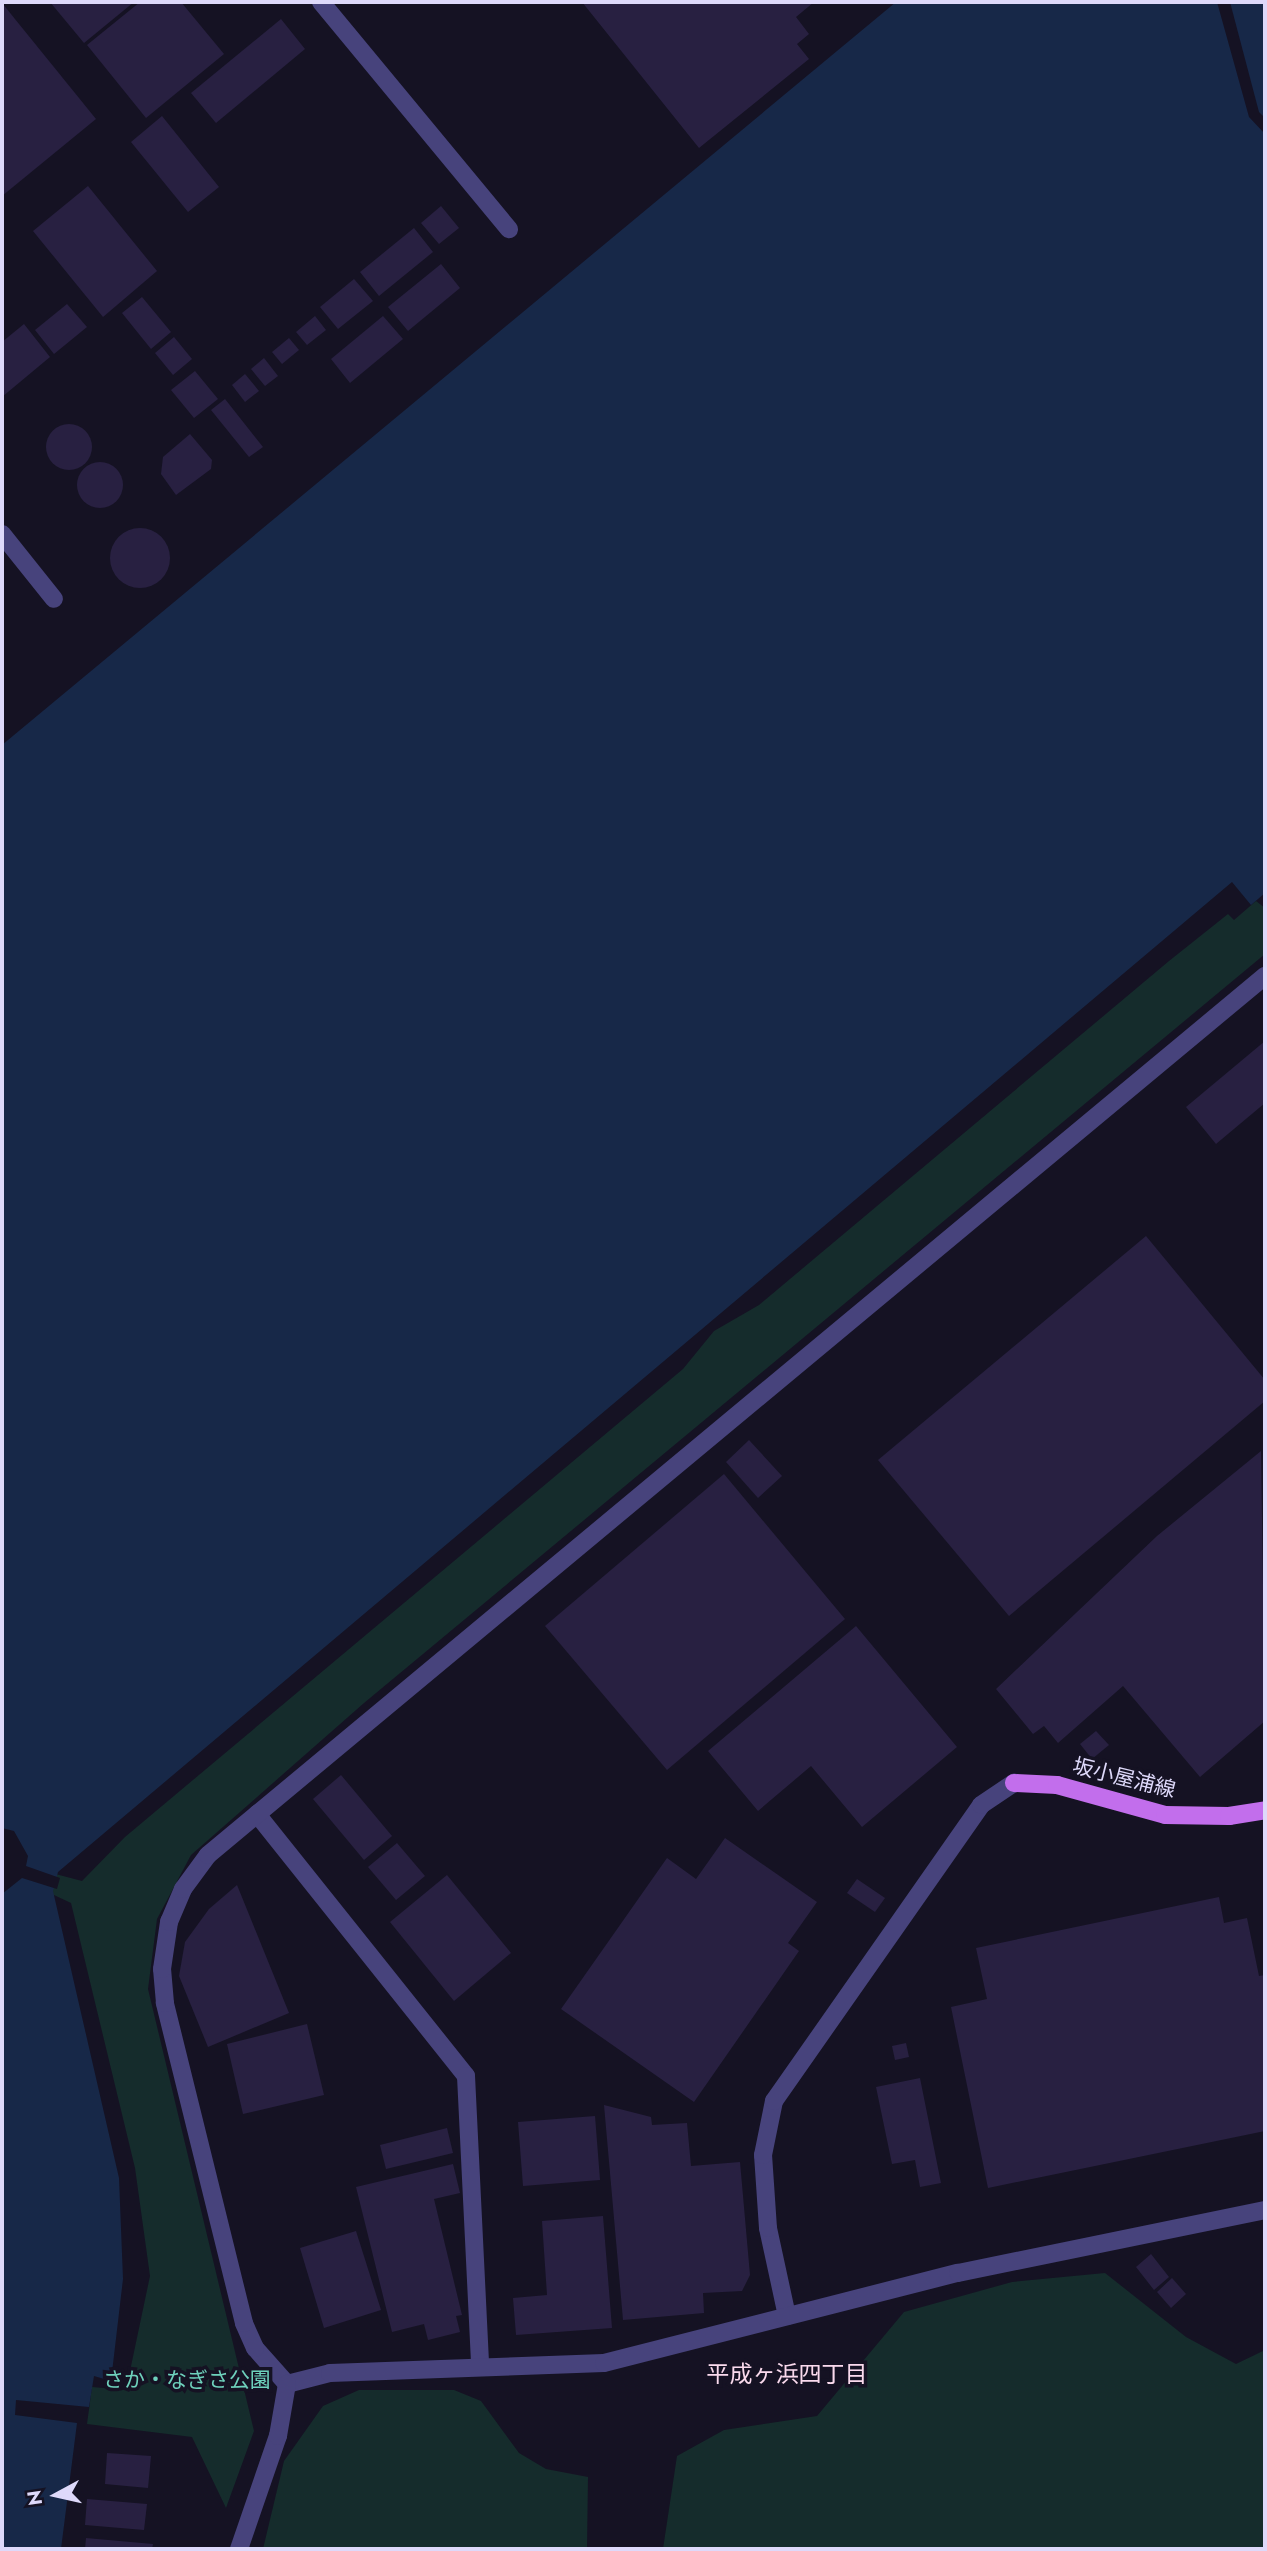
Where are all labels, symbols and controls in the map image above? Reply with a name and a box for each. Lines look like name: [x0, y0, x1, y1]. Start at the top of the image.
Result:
street label: 坂小屋浦線: [1070, 1753, 1178, 1803]
district label: 平成ヶ浜四丁目: [707, 2360, 867, 2388]
park label: さか・なぎさ公園: [103, 2367, 271, 2393]
north arrow: [21, 2460, 91, 2530]
text: N: [20, 2489, 49, 2507]

